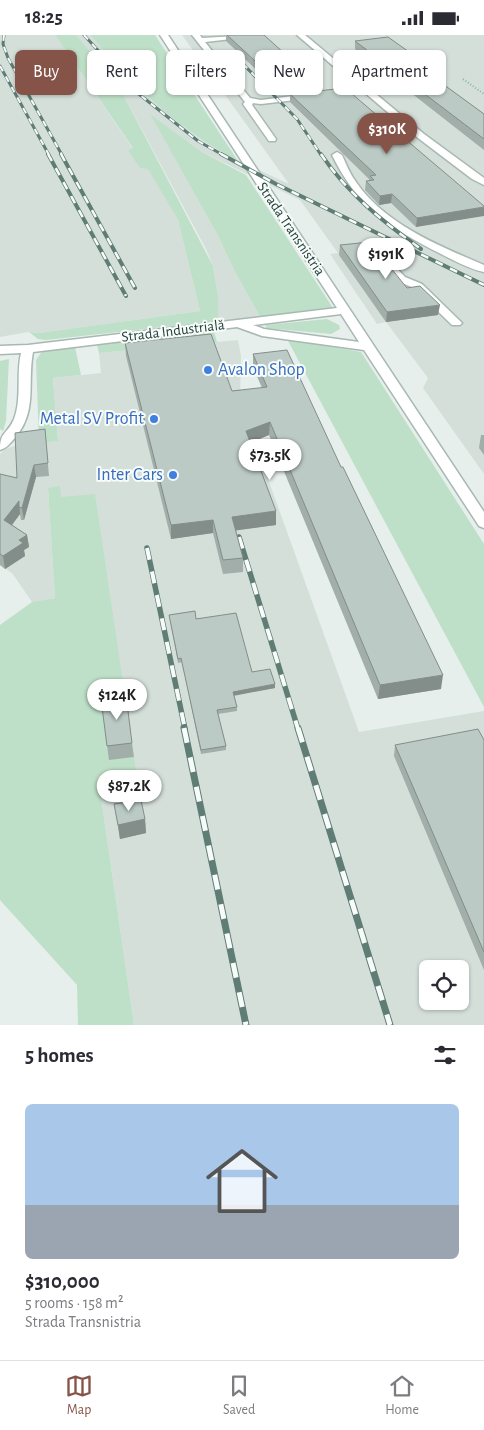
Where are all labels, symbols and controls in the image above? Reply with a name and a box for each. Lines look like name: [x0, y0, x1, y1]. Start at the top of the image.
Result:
text: 18:25: [25, 8, 63, 27]
chip: Buy: [15, 50, 77, 95]
chip: Rent: [87, 50, 156, 95]
chip: Filters: [166, 50, 245, 95]
chip: New: [255, 50, 323, 95]
chip: Apartment: [333, 50, 446, 95]
pin: $310K: [352, 113, 422, 155]
text: $310K: [368, 121, 406, 137]
street label: Strada Transnistria: [254, 180, 328, 278]
pin: $191K: [351, 237, 421, 280]
text: $191K: [368, 246, 404, 262]
street label: Strada Industrială: [120, 317, 226, 345]
place label: Avalon Shop: [218, 361, 305, 379]
marker: Avalon Shop: [202, 364, 214, 376]
place label: Metal SV Profit: [40, 410, 144, 428]
marker: Metal SV Profit: [148, 413, 160, 425]
pin: $73.5K: [229, 439, 311, 481]
text: $73.5K: [250, 447, 290, 463]
place label: Inter Cars: [97, 466, 163, 484]
marker: Inter Cars: [167, 469, 179, 481]
pin: $124K: [82, 679, 152, 721]
text: $124K: [98, 687, 136, 703]
pin: $87.2K: [88, 769, 170, 812]
text: $87.2K: [108, 778, 150, 794]
map controls: [419, 960, 469, 1010]
button: locate: [419, 960, 469, 1010]
icon: filters: [431, 1041, 459, 1069]
text: 5 homes: [25, 1045, 94, 1066]
icon: home: [197, 1136, 287, 1226]
text: $310,000: [25, 1271, 100, 1292]
text: 5 rooms · 158 m²: [25, 1295, 124, 1311]
text: Strada Transnistria: [25, 1314, 141, 1330]
tab: Map: [65, 1372, 93, 1419]
tab: Saved: [223, 1372, 255, 1419]
tab: Home: [385, 1372, 419, 1419]

